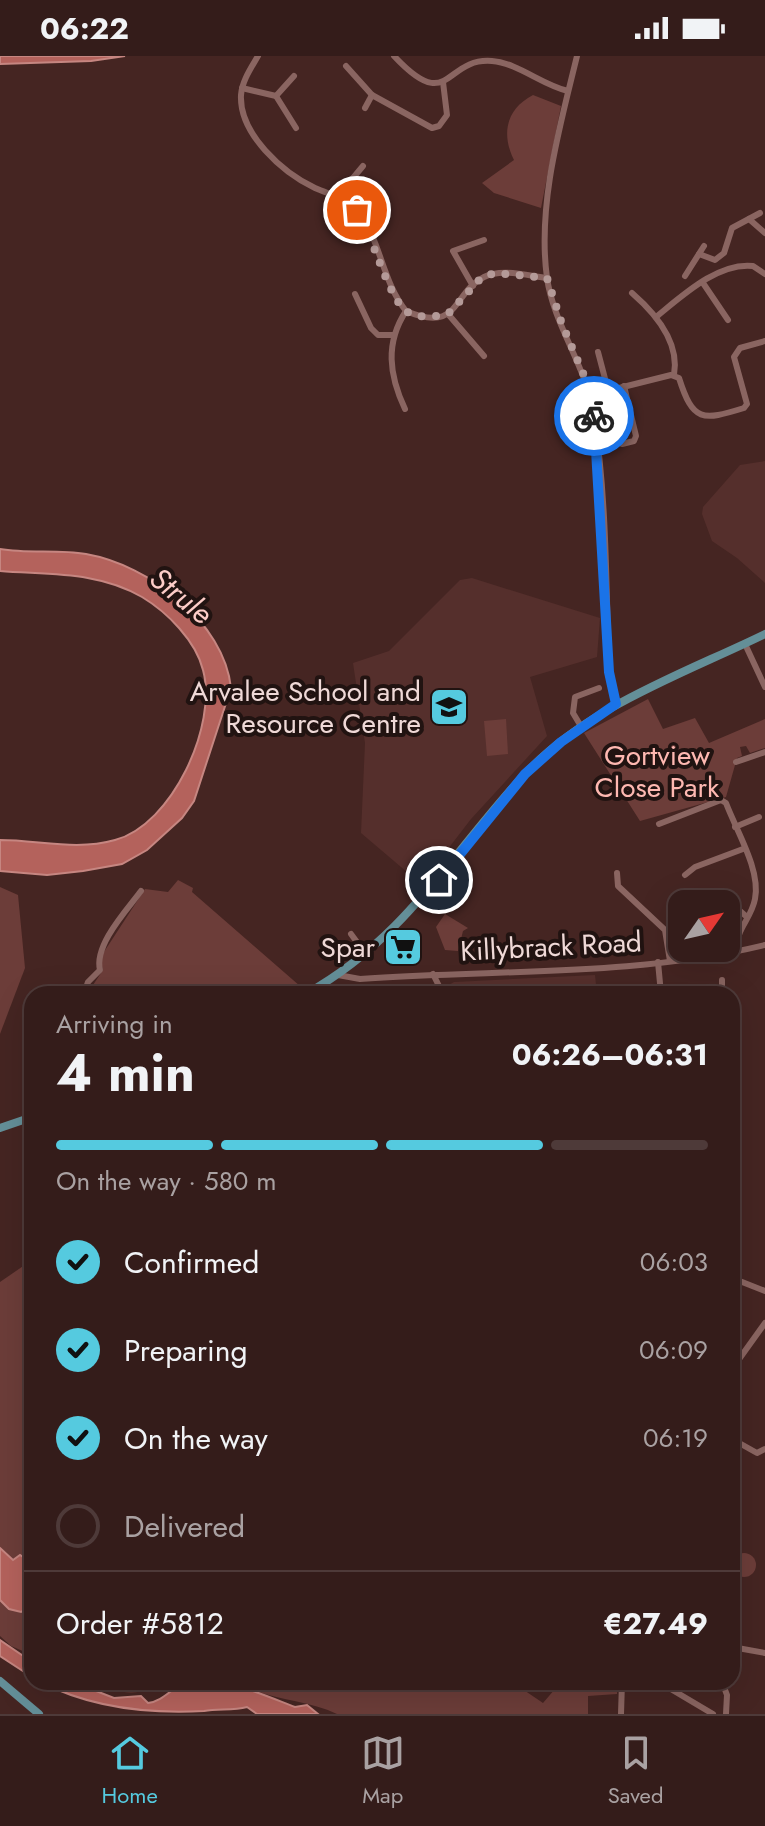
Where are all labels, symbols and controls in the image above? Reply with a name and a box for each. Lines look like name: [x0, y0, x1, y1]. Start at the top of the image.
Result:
text: 06:22: [40, 7, 129, 50]
pin: [323, 176, 391, 244]
icon: bag: [335, 188, 379, 232]
courier: [554, 376, 634, 456]
icon: bike: [572, 394, 616, 438]
water label: Strule: [141, 557, 222, 634]
place label: Arvalee School and Resource Centre: [190, 671, 421, 744]
school or university icon: Arvalee School and Resource Centre: [428, 686, 470, 728]
park label: Gortview Close Park: [595, 735, 720, 808]
pin: [405, 846, 473, 914]
icon: home: [417, 858, 461, 902]
north arrow: [668, 890, 740, 962]
map controls: [668, 890, 740, 962]
street label: Killybrack Road: [459, 921, 643, 972]
supermarket icon: Spar: [382, 926, 424, 968]
place label: Spar: [321, 927, 375, 968]
text: Arriving in: [56, 1005, 173, 1043]
text: 06:26–06:31: [512, 1033, 708, 1076]
text: 4 min: [56, 1035, 195, 1111]
text: On the way · 580 m: [56, 1162, 277, 1200]
icon: check: [56, 1240, 100, 1284]
text: Confirmed: [124, 1241, 259, 1284]
text: 06:03: [640, 1243, 708, 1281]
icon: check: [56, 1328, 100, 1372]
text: Preparing: [124, 1329, 248, 1372]
text: 06:09: [639, 1331, 708, 1369]
icon: check: [56, 1416, 100, 1460]
text: On the way: [124, 1417, 268, 1460]
text: 06:19: [643, 1419, 708, 1457]
text: Delivered: [124, 1505, 245, 1548]
text: Order #5812: [56, 1602, 224, 1645]
text: €27.49: [603, 1602, 708, 1645]
tab: Home: [102, 1731, 158, 1811]
tab: Map: [361, 1731, 405, 1811]
tab: Saved: [608, 1731, 663, 1811]

